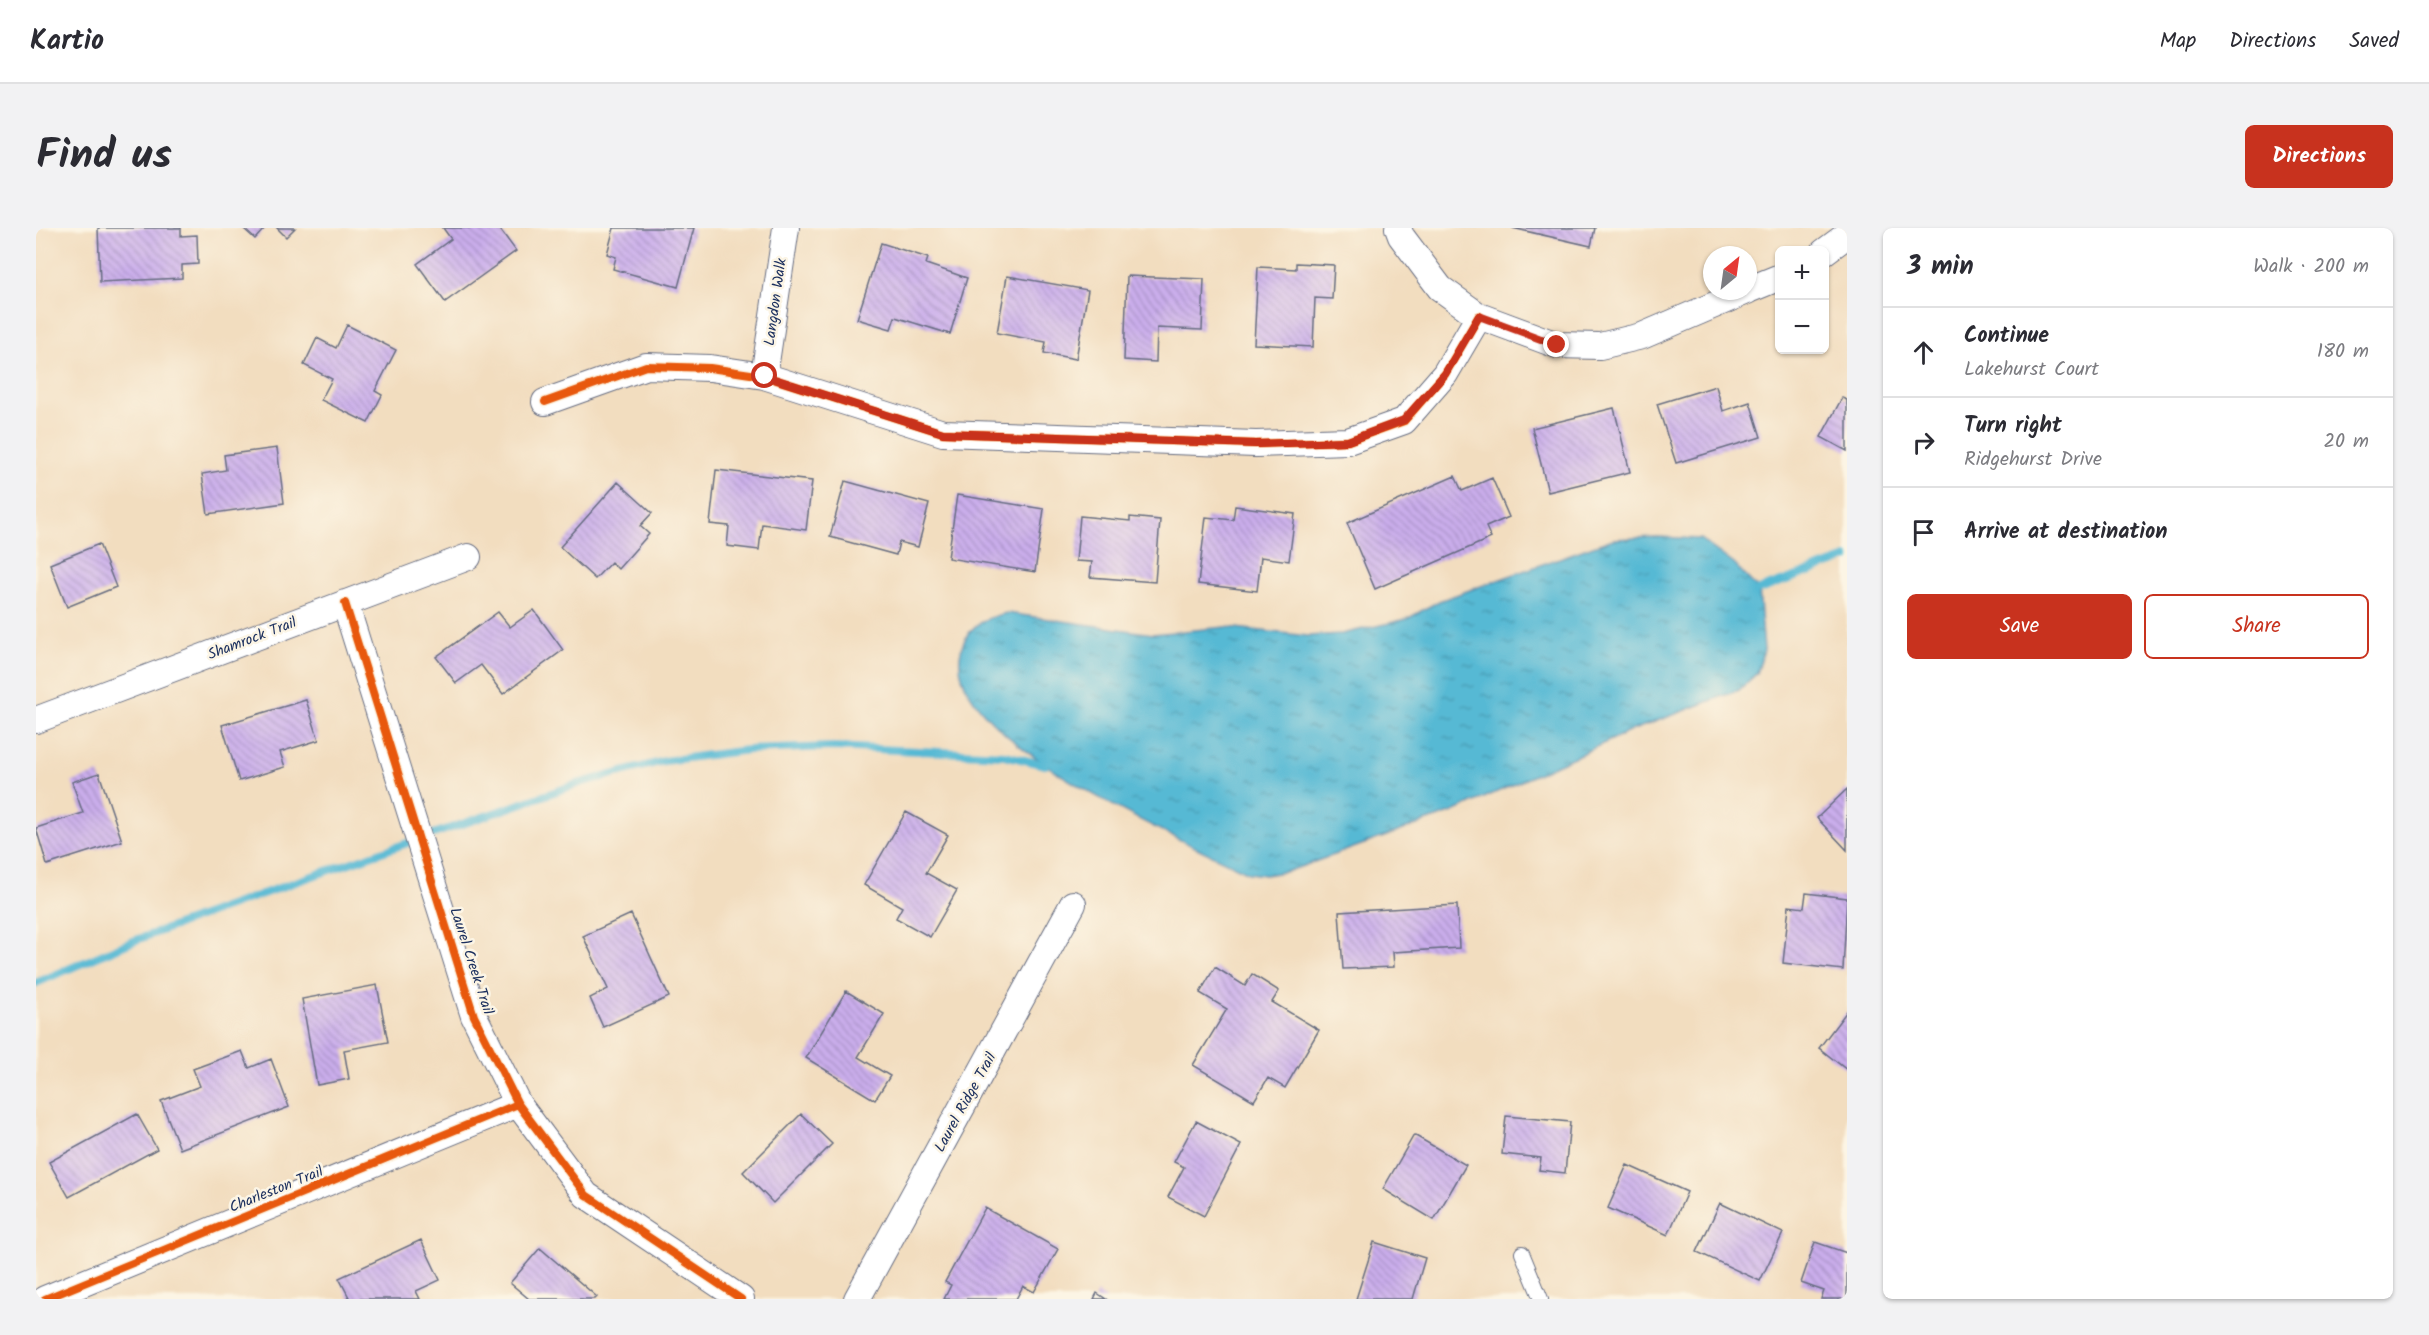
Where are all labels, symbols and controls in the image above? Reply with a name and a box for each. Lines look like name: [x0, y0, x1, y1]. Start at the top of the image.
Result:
text: Kartio: [30, 19, 104, 64]
text: Map: [2160, 25, 2196, 58]
text: Directions: [2229, 25, 2316, 58]
text: Saved: [2349, 25, 2399, 58]
text: Find us: [36, 123, 172, 190]
button: Directions: [2245, 125, 2393, 188]
north arrow: [1703, 246, 1757, 300]
map controls: [1775, 246, 1829, 354]
button: +: [1775, 246, 1829, 300]
text: 3 min: [1907, 246, 1974, 288]
text: Walk · 200 m: [2253, 251, 2369, 283]
street label: Langdon Walk: [758, 256, 794, 347]
button: −: [1775, 300, 1829, 354]
text: Continue: [1964, 319, 2049, 354]
route end: [1543, 331, 1569, 357]
icon: ahead: [1907, 336, 1940, 369]
text: 180 m: [2317, 336, 2369, 368]
text: Lakehurst Court: [1964, 354, 2099, 386]
route start: [751, 362, 777, 388]
text: Turn right: [1964, 409, 2062, 444]
icon: right: [1907, 426, 1940, 459]
text: 20 m: [2323, 426, 2369, 458]
text: Ridgehurst Drive: [1964, 444, 2102, 476]
text: Arrive at destination: [1964, 515, 2167, 550]
icon: arrive: [1907, 516, 1940, 549]
button: Save: [1907, 594, 2132, 659]
button: Share: [2144, 594, 2369, 659]
street label: Shamrock Trail: [204, 611, 301, 667]
street label: Laurel Creek Trail: [442, 905, 500, 1018]
street label: Laurel Ridge Trail: [929, 1048, 1003, 1157]
street label: Charleston Trail: [226, 1160, 327, 1220]

